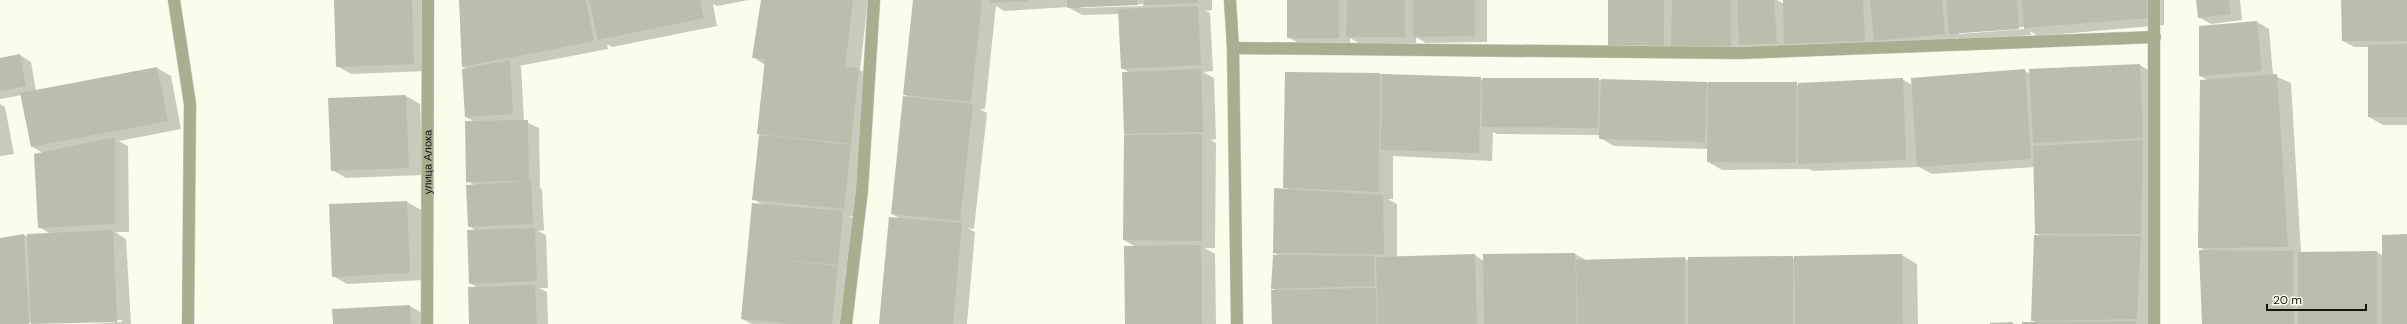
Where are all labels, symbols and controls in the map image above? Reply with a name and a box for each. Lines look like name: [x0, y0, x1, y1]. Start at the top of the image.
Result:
street label: улица Алока: [420, 129, 435, 194]
scale bar: [2267, 286, 2366, 312]
text: 20 m: [2273, 292, 2302, 308]

